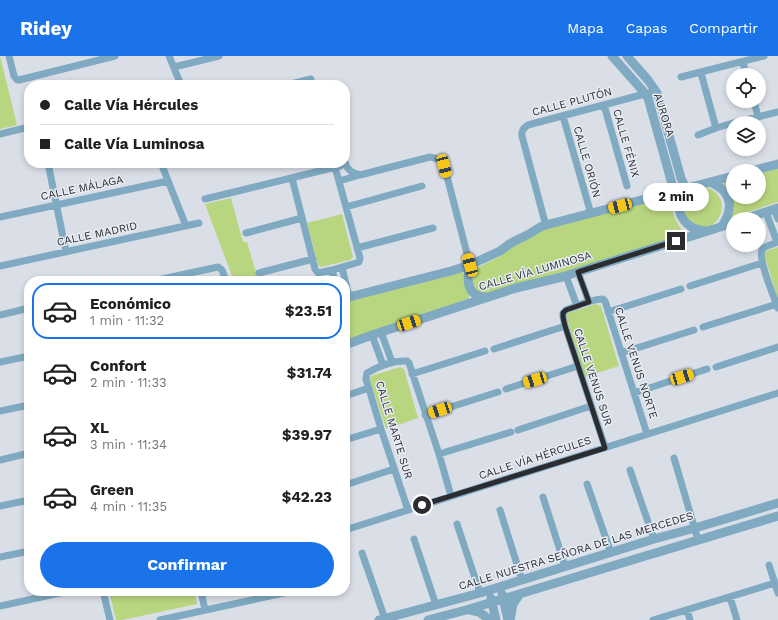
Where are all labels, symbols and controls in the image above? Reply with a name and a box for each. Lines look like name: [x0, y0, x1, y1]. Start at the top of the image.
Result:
text: Ridey: [20, 17, 72, 40]
text: Mapa: [567, 20, 604, 36]
text: Capas: [626, 20, 667, 36]
text: Compartir: [689, 20, 758, 36]
map controls: [726, 68, 766, 252]
button: locate: [726, 68, 766, 108]
street label: CALLE PLUTÓN: [530, 84, 613, 119]
street label: AURORA: [651, 92, 677, 138]
text: Calle Vía Hércules: [64, 96, 198, 114]
street label: CALLE FÉNIX: [610, 107, 643, 179]
button: layers: [726, 116, 766, 156]
street label: CALLE ORIÓN: [571, 124, 604, 199]
text: Calle Vía Luminosa: [64, 135, 204, 153]
car: [435, 153, 453, 179]
button: +: [726, 164, 766, 204]
street label: CALLE MÁLAGA: [39, 172, 125, 203]
callout: 2 min: [643, 183, 709, 211]
text: 2 min: [658, 189, 694, 204]
car: [607, 197, 633, 215]
button: −: [726, 212, 766, 252]
street label: CALLE MADRID: [56, 219, 138, 249]
route end: [667, 232, 685, 250]
street label: CALLE VÍA LUMINOSA: [477, 248, 593, 293]
car: [461, 252, 479, 278]
icon: car: [42, 293, 78, 329]
text: Económico: [90, 295, 171, 313]
text: $23.51: [285, 302, 332, 320]
street label: CALLE VENUS NORTE: [612, 306, 660, 420]
text: 1 min · 11:32: [90, 313, 164, 328]
car: [396, 314, 422, 332]
street label: CALLE VENUS SUR: [571, 327, 615, 427]
icon: car: [42, 355, 78, 391]
text: Confort: [90, 357, 146, 375]
text: $31.74: [287, 364, 332, 382]
car: [669, 368, 695, 386]
car: [522, 371, 548, 389]
text: 2 min · 11:33: [90, 375, 167, 390]
street label: CALLE MARTE SUR: [373, 379, 415, 481]
car: [427, 401, 453, 419]
icon: car: [42, 417, 78, 453]
text: XL: [90, 419, 109, 437]
text: $39.97: [282, 426, 332, 444]
street label: CALLE VÍA HÉRCULES: [477, 433, 593, 482]
text: 3 min · 11:34: [90, 437, 167, 452]
icon: car: [42, 479, 78, 515]
text: Green: [90, 481, 134, 499]
text: $42.23: [282, 488, 332, 506]
route start: [413, 496, 431, 514]
text: 4 min · 11:35: [90, 499, 167, 514]
street label: CALLE NUESTRA SEÑORA DE LAS MERCEDES: [457, 509, 695, 593]
button: Confirmar: [40, 542, 334, 588]

